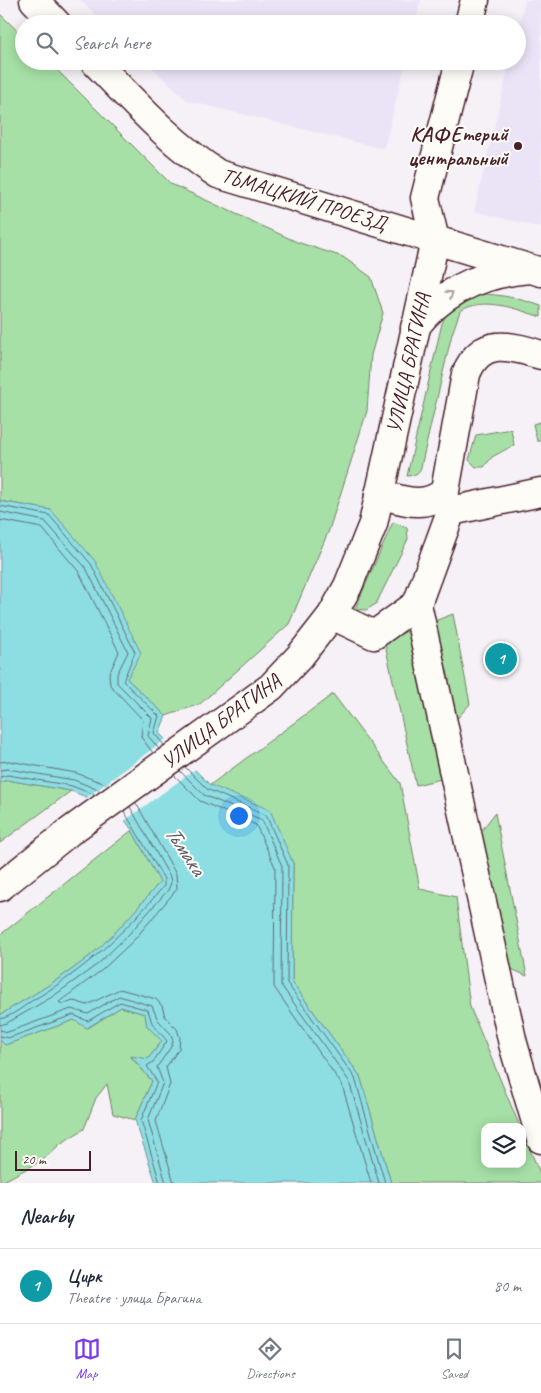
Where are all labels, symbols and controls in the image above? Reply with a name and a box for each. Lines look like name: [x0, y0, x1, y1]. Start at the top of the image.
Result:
search box: [15, 15, 526, 70]
icon: search: [33, 29, 61, 57]
text: Search here: [73, 31, 150, 55]
place label: КАФЕтерий центральный: [409, 121, 510, 171]
marker: КАФЕтерий центральный: [512, 140, 524, 152]
street label: ТЬМАЦКИЙ ПРОЕЗД: [219, 162, 391, 237]
street label: УЛИЦА БРАГИНА: [380, 290, 436, 435]
one-way arrow: [444, 291, 454, 300]
pin: 1: [485, 640, 517, 678]
street label: УЛИЦА БРАГИНА: [156, 667, 286, 774]
your location: [226, 803, 252, 829]
water label: Тьмака: [158, 820, 213, 883]
map controls: [481, 1123, 526, 1168]
button: layers: [481, 1123, 526, 1168]
scale bar: [15, 1148, 91, 1171]
text: 20 m: [22, 1151, 46, 1168]
text: Nearby: [20, 1203, 73, 1229]
text: Цирк: [67, 1264, 102, 1288]
text: 1: [32, 1276, 40, 1296]
text: 80 m: [494, 1276, 521, 1296]
text: Theatre · улица Брагина: [67, 1288, 201, 1308]
tab: Map: [73, 1335, 101, 1382]
tab: Directions: [246, 1335, 295, 1382]
tab: Saved: [440, 1335, 468, 1382]

